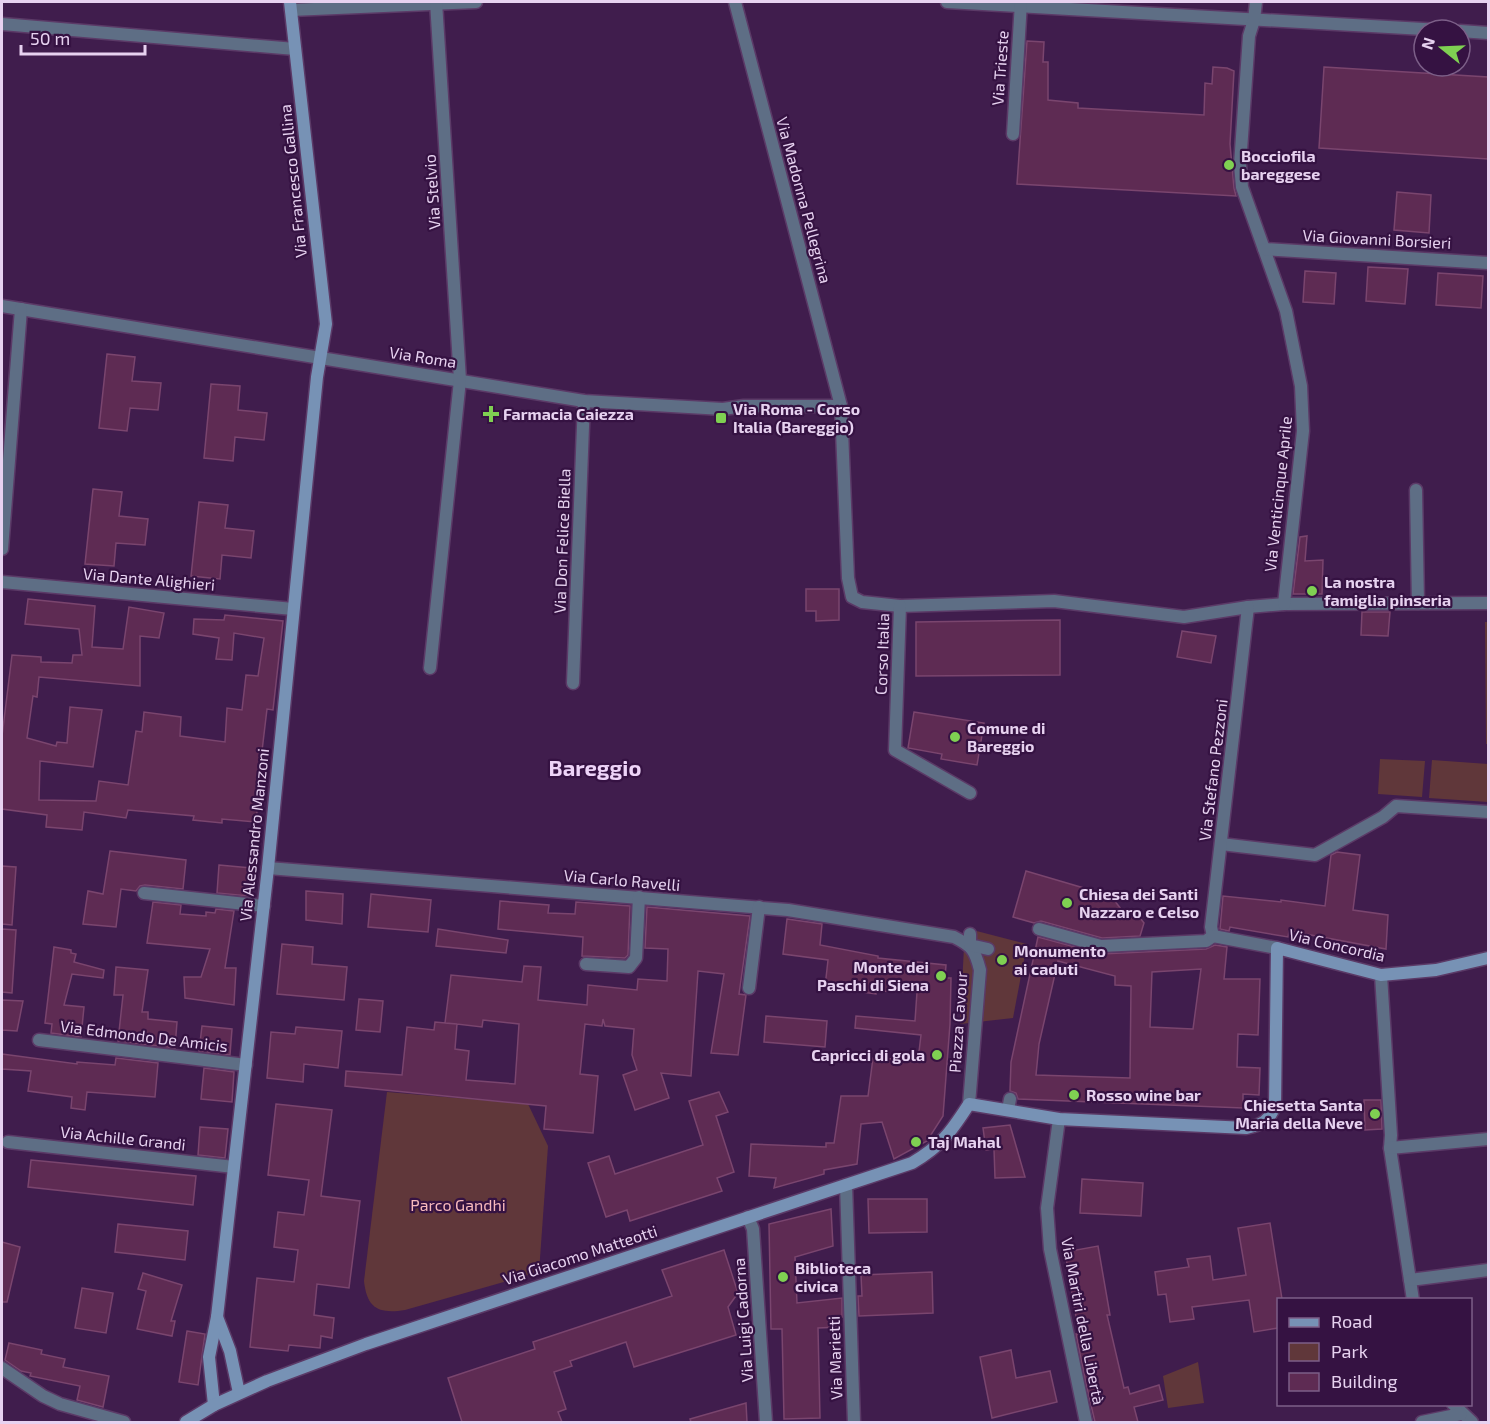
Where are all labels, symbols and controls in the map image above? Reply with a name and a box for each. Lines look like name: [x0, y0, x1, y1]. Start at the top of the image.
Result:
scale bar: [21, 18, 146, 56]
north arrow: [1412, 18, 1472, 78]
text: 50 m: [30, 27, 70, 49]
street label: Via Trieste: [987, 30, 1012, 106]
text: N: [1416, 35, 1438, 52]
street label: Via Francesco Gallina: [275, 103, 310, 259]
street label: Via Madonna Pellegrina: [773, 115, 836, 285]
place label: Bocciofila bareggese: [1241, 146, 1320, 183]
street label: Via Stelvio: [419, 154, 444, 230]
marker: Bocciofila bareggese: [1222, 158, 1236, 172]
street label: Via Giovanni Borsieri: [1302, 225, 1452, 252]
street label: Via Roma: [388, 342, 458, 371]
place label: Via Roma - Corso Italia (Bareggio): [733, 399, 860, 436]
place label: Farmacia Caiezza: [503, 404, 634, 423]
marker: Farmacia Caiezza: [484, 407, 498, 421]
marker: Via Roma - Corso Italia (Bareggio): [714, 411, 728, 425]
street label: Via Venticinque Aprile: [1260, 415, 1295, 573]
street label: Via Don Felice Biella: [549, 468, 574, 614]
street label: Via Dante Alighieri: [82, 563, 216, 594]
place label: La nostra famiglia pinseria: [1324, 572, 1451, 609]
marker: La nostra famiglia pinseria: [1305, 584, 1319, 598]
street label: Corso Italia: [871, 613, 892, 695]
street label: Via Stefano Pezzoni: [1194, 698, 1231, 842]
place label: Comune di Bareggio: [967, 718, 1046, 755]
marker: Comune di Bareggio: [948, 730, 962, 744]
street label: Via Alessandro Manzoni: [235, 747, 272, 922]
district label: Bareggio: [549, 754, 641, 780]
street label: Via Carlo Ravelli: [563, 865, 681, 894]
place label: Chiesa dei Santi Nazzaro e Celso: [1079, 884, 1199, 921]
marker: Chiesa dei Santi Nazzaro e Celso: [1060, 896, 1074, 910]
street label: Via Concordia: [1287, 924, 1387, 965]
place label: Monumento ai caduti: [1014, 941, 1106, 978]
marker: Monumento ai caduti: [995, 953, 1009, 967]
place label: Monte dei Paschi di Siena: [817, 957, 929, 994]
marker: Monte dei Paschi di Siena: [934, 969, 948, 983]
street label: Piazza Cavour: [944, 970, 971, 1073]
street label: Via Edmondo De Amicis: [59, 1016, 229, 1055]
place label: Capricci di gola: [811, 1045, 925, 1064]
marker: Capricci di gola: [930, 1048, 944, 1062]
place label: Rosso wine bar: [1086, 1085, 1201, 1104]
marker: Rosso wine bar: [1067, 1088, 1081, 1102]
place label: Chiesetta Santa Maria della Neve: [1235, 1095, 1363, 1132]
marker: Chiesetta Santa Maria della Neve: [1368, 1107, 1382, 1121]
street label: Via Achille Grandi: [59, 1121, 187, 1154]
place label: Taj Mahal: [928, 1132, 1002, 1151]
marker: Taj Mahal: [909, 1135, 923, 1149]
park label: Parco Gandhi: [410, 1195, 506, 1214]
street label: Via Giacomo Matteotti: [500, 1221, 659, 1288]
street label: Via Martiri della Libertà: [1058, 1236, 1109, 1406]
street label: Via Luigi Cadorna: [729, 1257, 756, 1383]
place label: Biblioteca civica: [795, 1258, 871, 1295]
marker: Biblioteca civica: [776, 1270, 790, 1284]
legend: [1277, 1298, 1472, 1406]
text: Road: [1331, 1310, 1372, 1332]
street label: Via Marietti: [824, 1316, 845, 1400]
text: Park: [1331, 1340, 1368, 1362]
text: Building: [1331, 1370, 1398, 1392]

